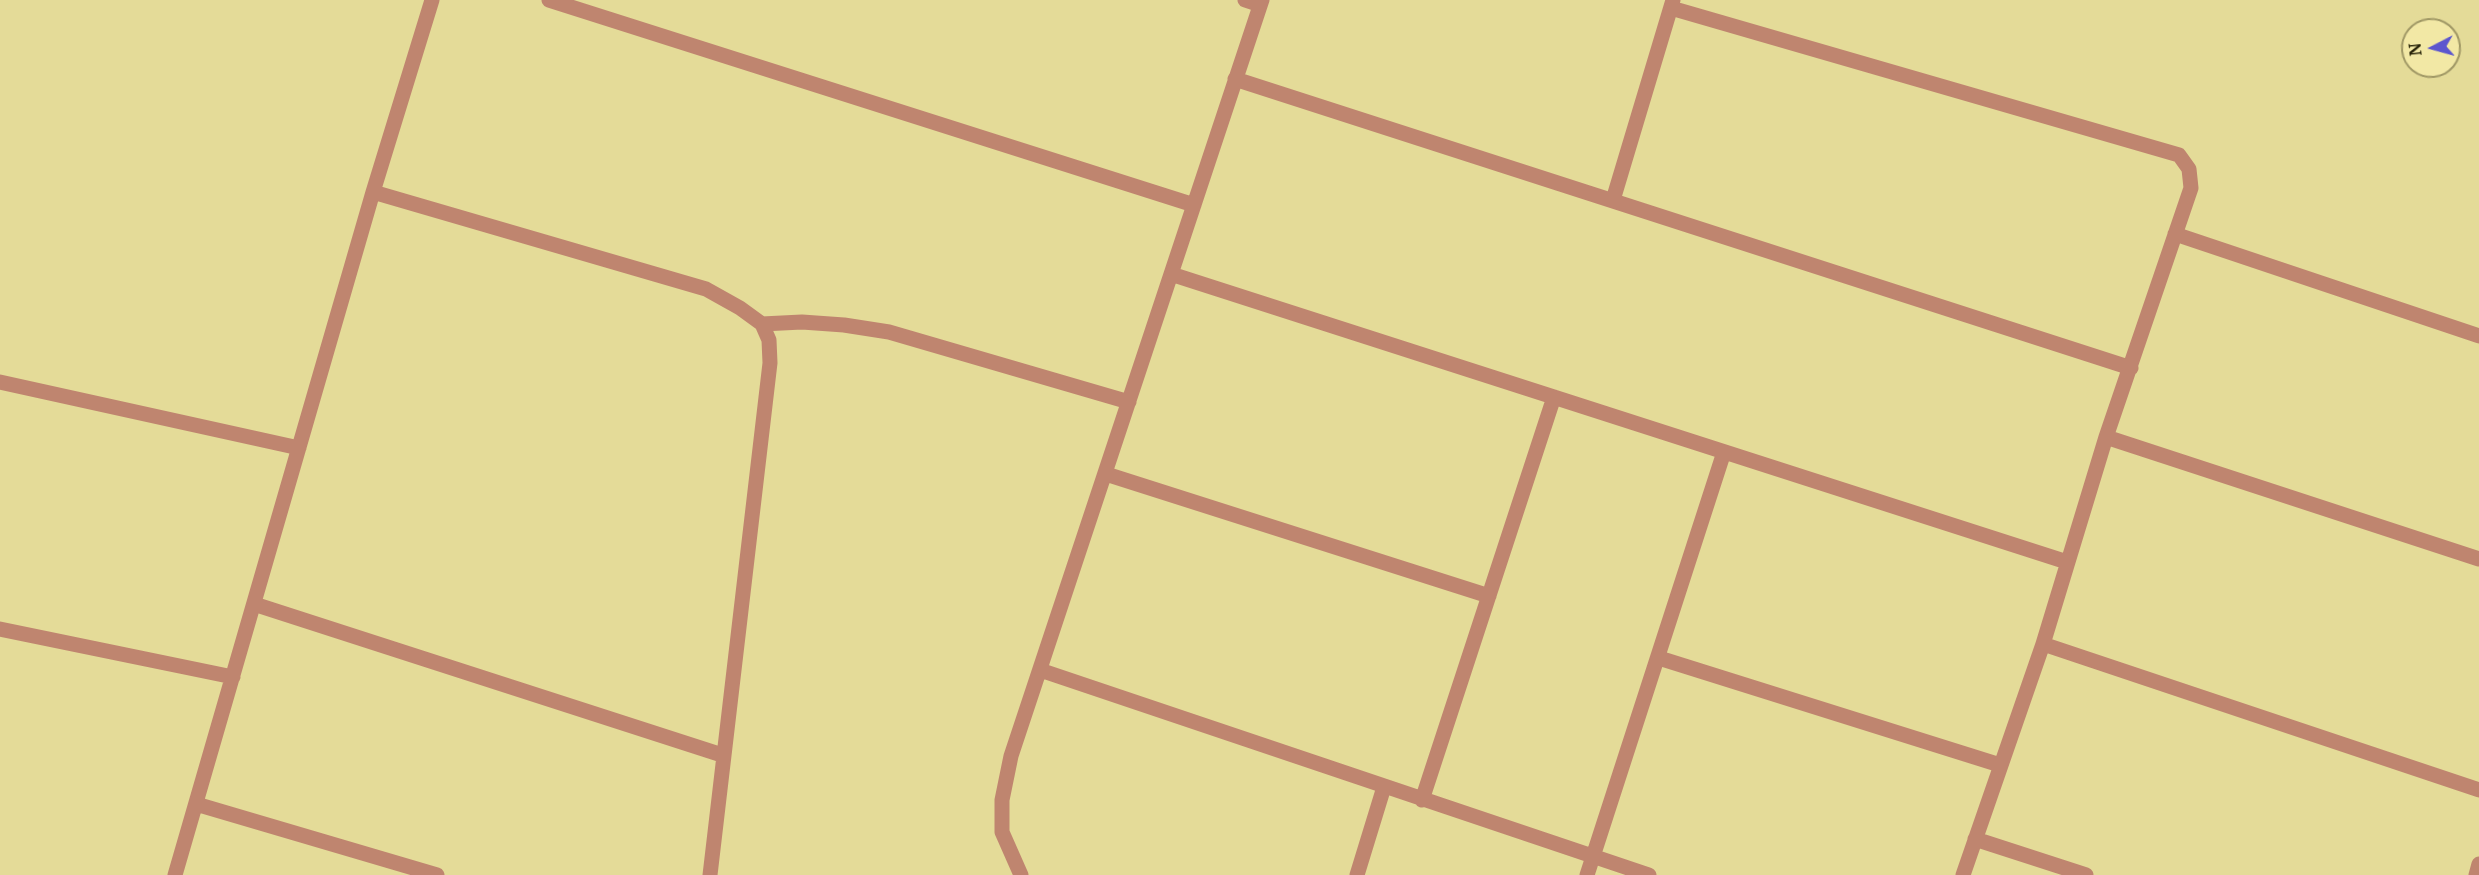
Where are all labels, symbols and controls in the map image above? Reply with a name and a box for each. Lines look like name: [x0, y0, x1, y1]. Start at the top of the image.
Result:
north arrow: [2401, 18, 2461, 78]
text: N: [2404, 42, 2426, 57]

